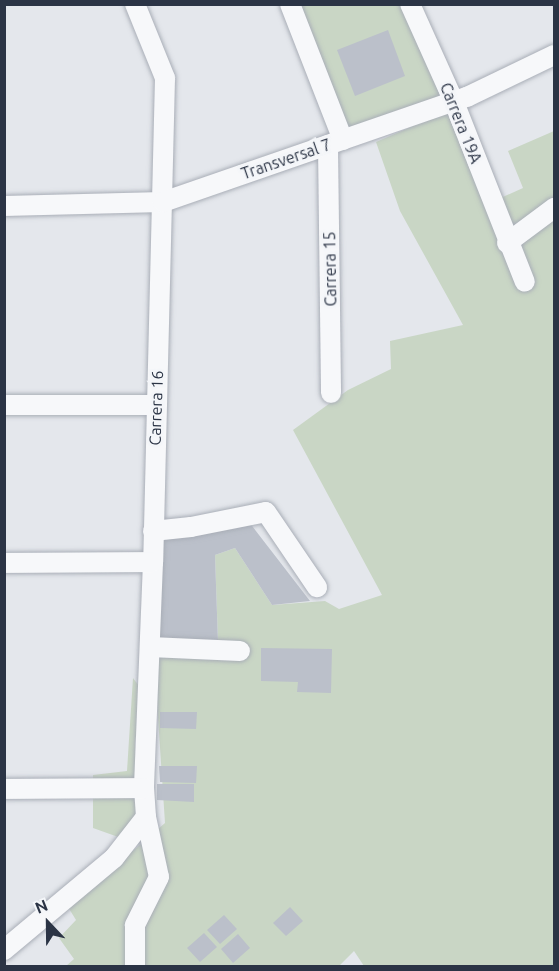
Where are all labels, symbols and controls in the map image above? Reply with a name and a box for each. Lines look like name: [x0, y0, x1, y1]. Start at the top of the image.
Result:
street label: Carrera 19A: [436, 80, 486, 166]
street label: Transversal 7: [239, 135, 333, 183]
street label: Carrera 15: [320, 231, 340, 307]
street label: Carrera 16: [145, 370, 167, 446]
north arrow: [18, 893, 78, 953]
text: N: [32, 896, 50, 917]

